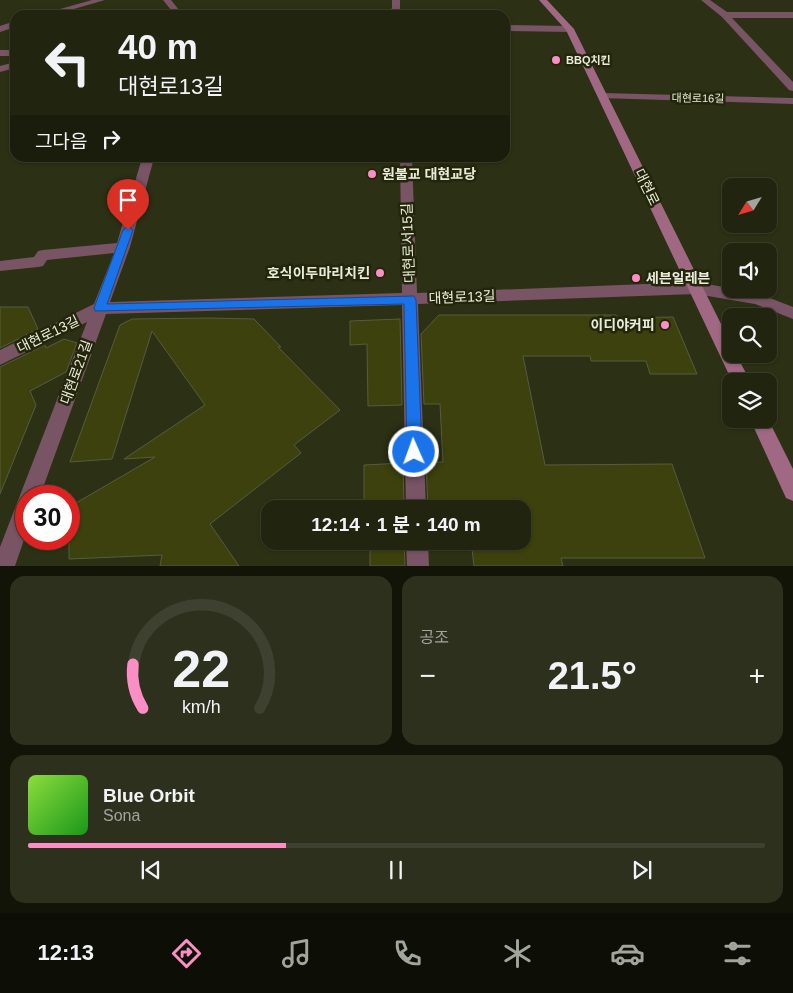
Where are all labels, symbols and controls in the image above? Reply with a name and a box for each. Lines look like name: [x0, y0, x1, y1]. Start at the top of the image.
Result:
text: 40 m: [118, 27, 198, 66]
icon: left: [35, 30, 100, 95]
marker: BBQ치킨: [550, 54, 562, 66]
place label: BBQ치킨: [566, 54, 611, 66]
text: 대현로13길: [118, 74, 223, 99]
street label: 대현로16길: [672, 92, 724, 104]
icon: right: [97, 125, 125, 153]
text: 그다음: [35, 131, 87, 152]
place label: 원불교 대현교당: [382, 166, 476, 182]
street label: 대현로: [631, 166, 663, 208]
marker: 원불교 대현교당: [366, 168, 378, 180]
north arrow: [722, 178, 778, 232]
map controls: [722, 178, 777, 428]
pin: [107, 179, 149, 230]
icon: arrive: [114, 186, 142, 214]
street label: 대현로서15길: [399, 203, 417, 283]
button: sound: [722, 243, 777, 298]
place label: 호식이두마리치킨: [267, 265, 370, 281]
marker: 호식이두마리치킨: [374, 267, 386, 279]
place label: 세븐일레븐: [646, 270, 711, 286]
marker: 세븐일레븐: [630, 272, 642, 284]
street label: 대현로13길: [428, 288, 496, 306]
button: search: [722, 308, 777, 363]
street label: 대현로13길: [14, 312, 82, 356]
place label: 이디야커피: [591, 317, 655, 333]
marker: 이디야커피: [659, 319, 671, 331]
street label: 대현로21길: [57, 338, 95, 406]
button: layers: [722, 373, 777, 428]
position arrow: [387, 425, 439, 477]
speed limit sign: 30: [15, 485, 80, 550]
text: 12:14 · 1 분 · 140 m: [311, 514, 481, 535]
text: 공조: [420, 629, 449, 646]
text: 22: [172, 640, 230, 698]
text: 21.5°: [548, 655, 637, 697]
text: −: [420, 660, 436, 691]
text: +: [749, 660, 765, 691]
text: km/h: [181, 697, 220, 717]
text: Blue Orbit: [103, 785, 195, 806]
text: Sona: [103, 807, 140, 824]
icon: previous: [137, 856, 165, 884]
icon: pause: [382, 856, 410, 884]
icon: next: [628, 856, 656, 884]
icon: directions: [169, 936, 204, 971]
icon: music: [279, 936, 314, 971]
icon: phone: [390, 936, 425, 971]
icon: climate: [500, 936, 535, 971]
icon: car: [610, 936, 645, 971]
icon: filters: [720, 936, 755, 971]
text: 12:13: [38, 940, 94, 965]

